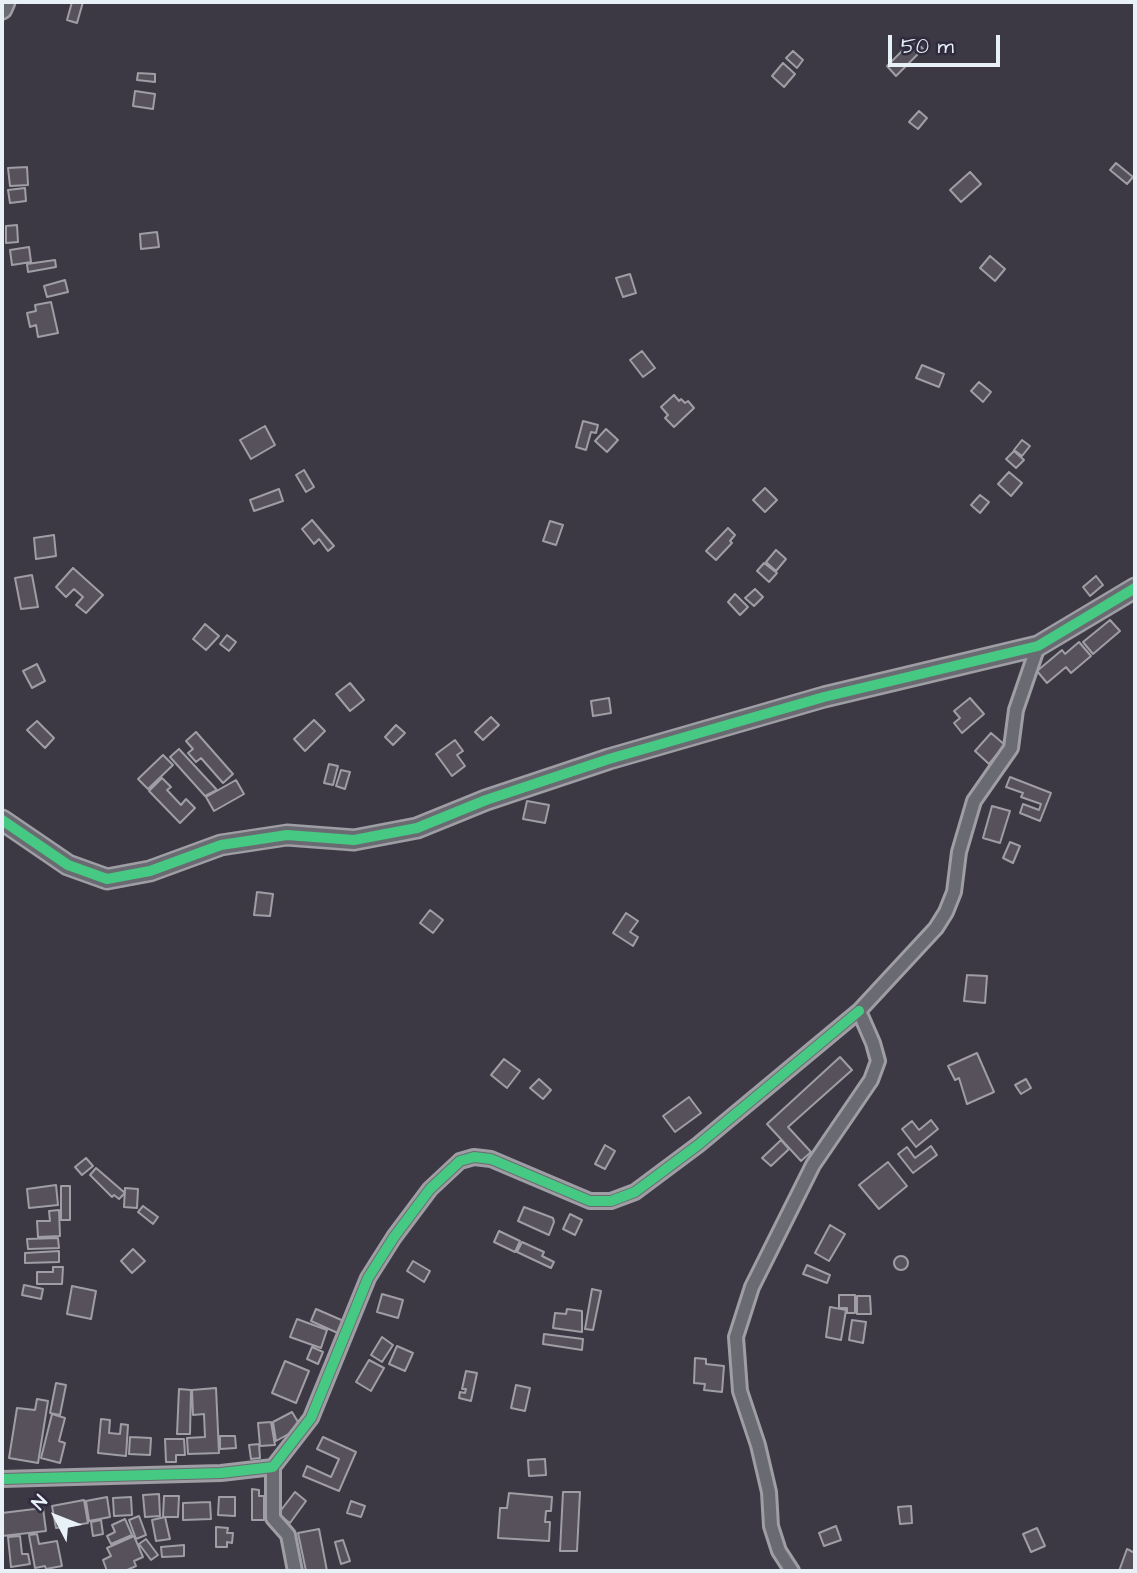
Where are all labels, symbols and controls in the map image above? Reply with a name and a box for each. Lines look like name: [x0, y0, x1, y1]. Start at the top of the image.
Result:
scale bar: [892, 21, 1004, 65]
text: 50 m: [901, 32, 954, 61]
north arrow: [21, 1482, 91, 1552]
text: N: [26, 1489, 54, 1516]

